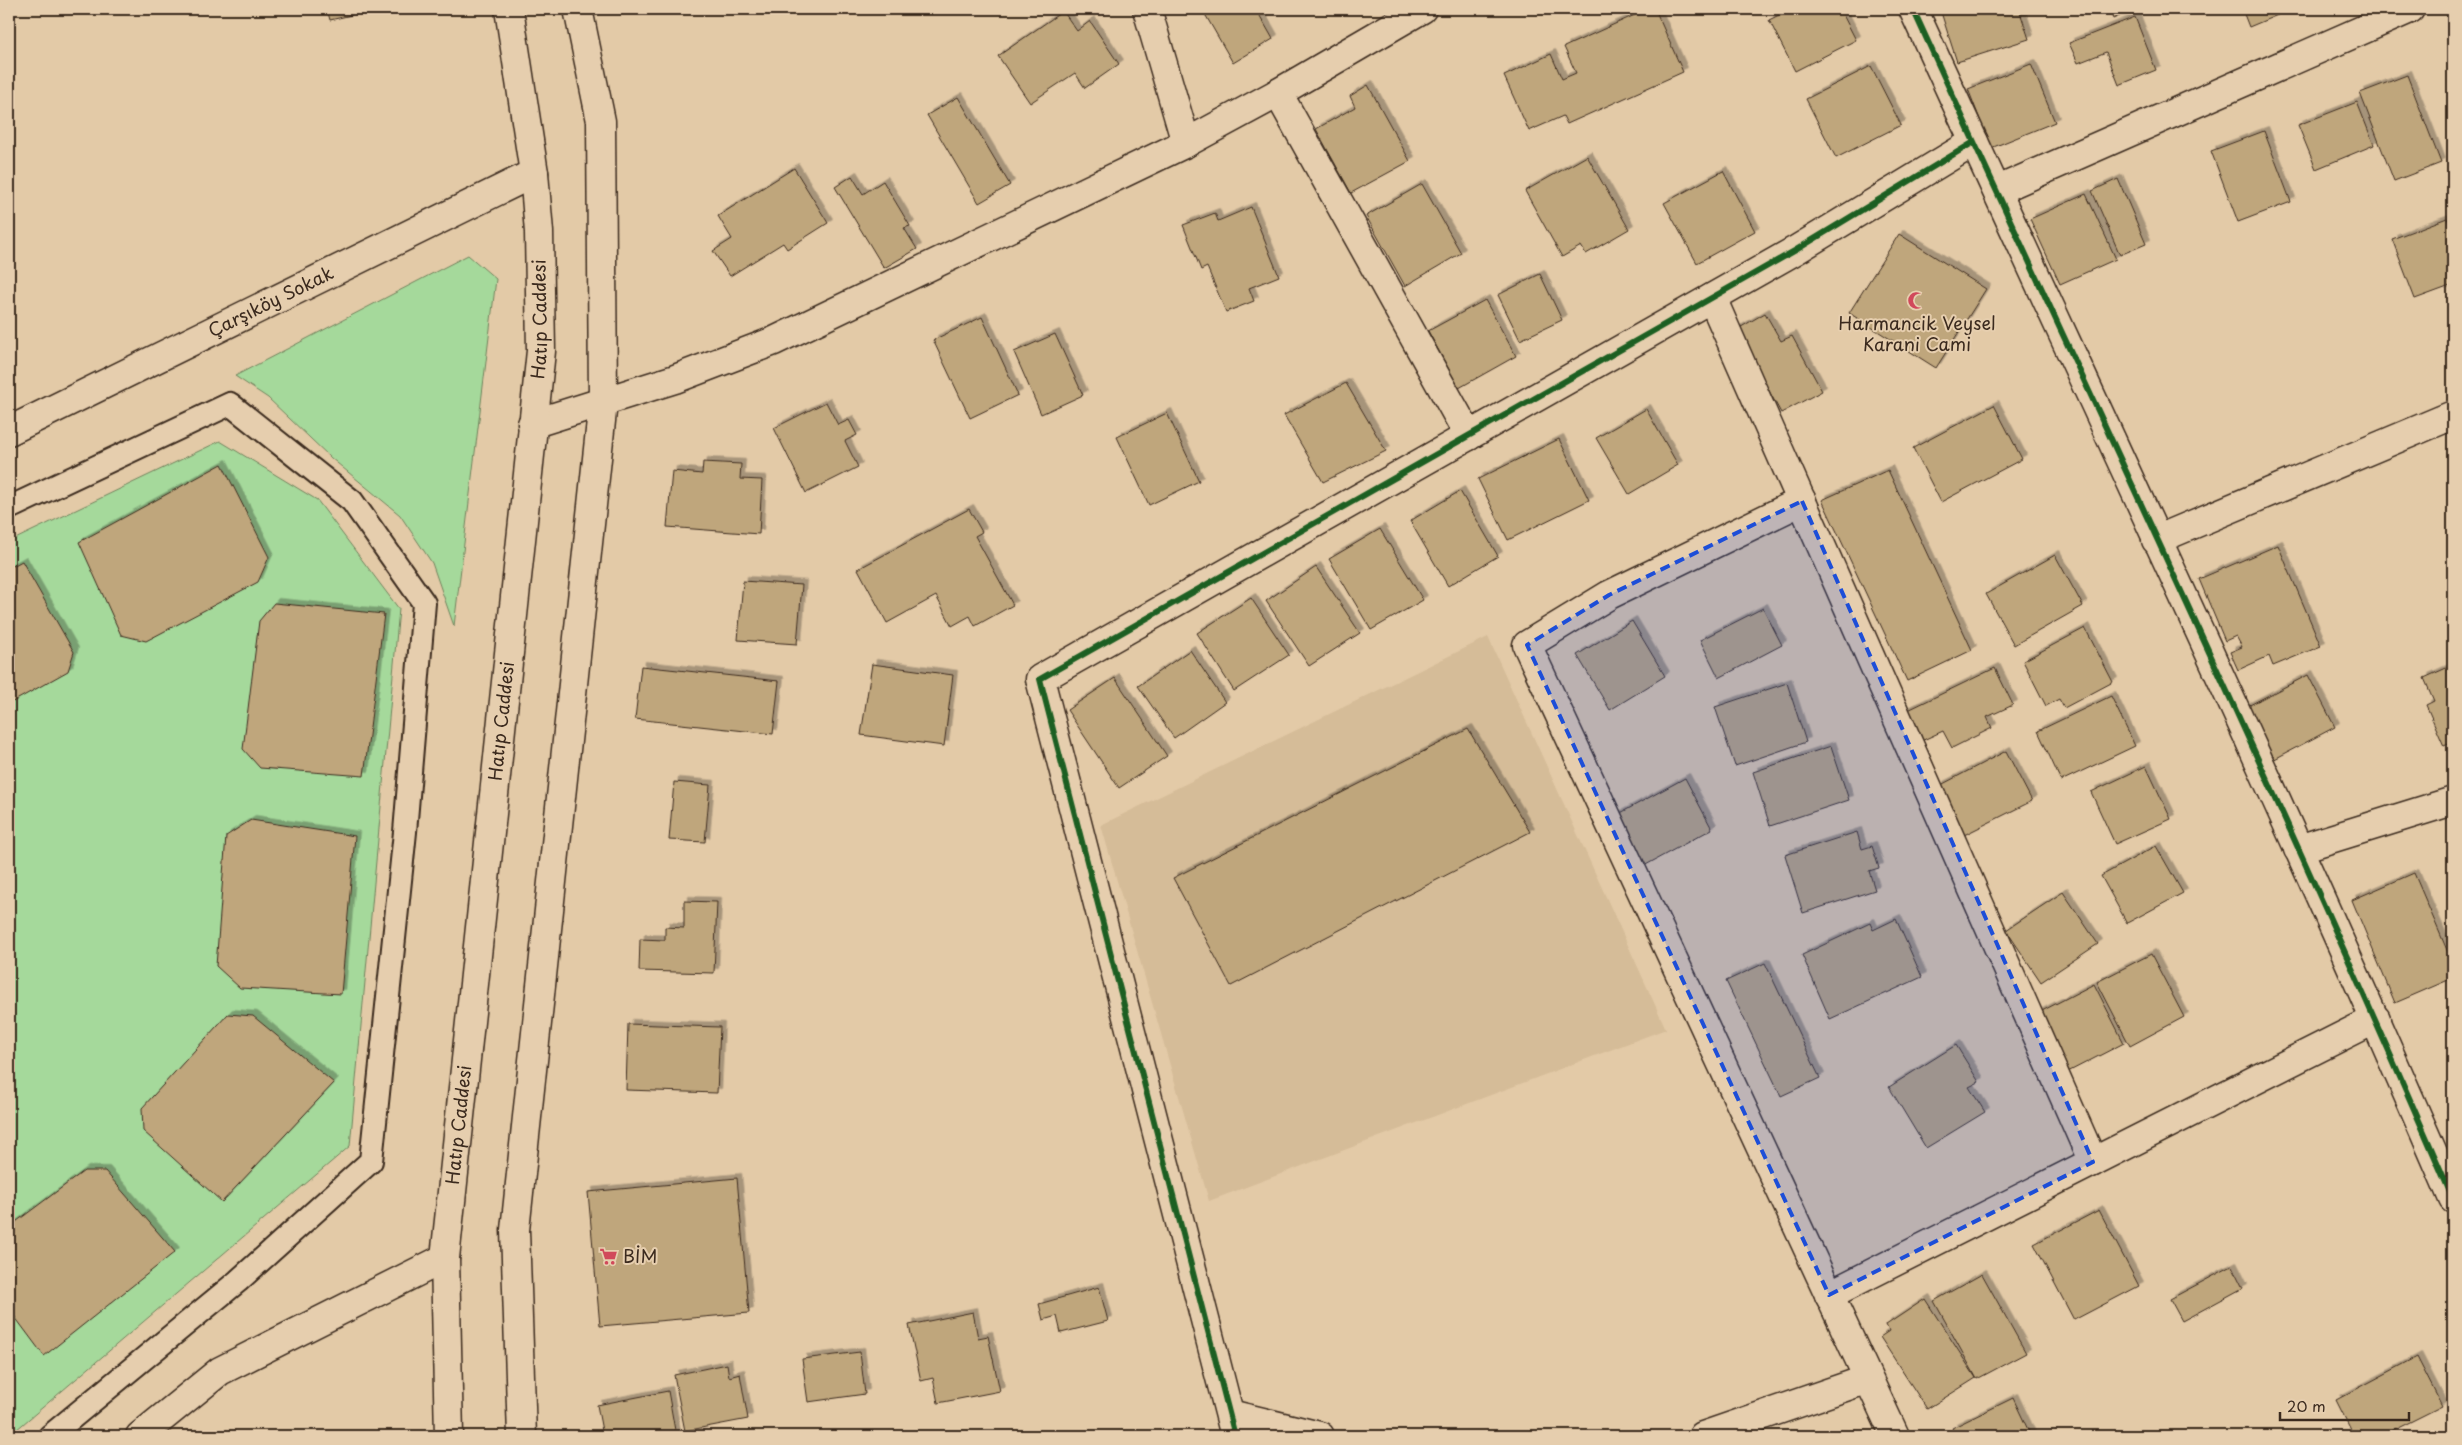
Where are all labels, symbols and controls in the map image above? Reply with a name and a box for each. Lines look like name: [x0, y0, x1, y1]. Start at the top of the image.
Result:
street label: Çarşıköy Sokak: [203, 259, 338, 343]
street label: Hatıp Caddesi: [523, 259, 553, 380]
mosque icon: Harmancik Veysel Karani Cami: [1907, 291, 1927, 311]
place label: Harmancik Veysel Karani Cami: [1838, 309, 1996, 357]
street label: Hatıp Caddesi: [481, 660, 520, 782]
street label: Hatıp Caddesi: [438, 1064, 477, 1186]
place label: BİM: [623, 1242, 657, 1269]
supermarket icon: BİM: [599, 1247, 619, 1267]
scale bar: [2280, 1390, 2408, 1422]
text: 20 m: [2287, 1394, 2326, 1417]

